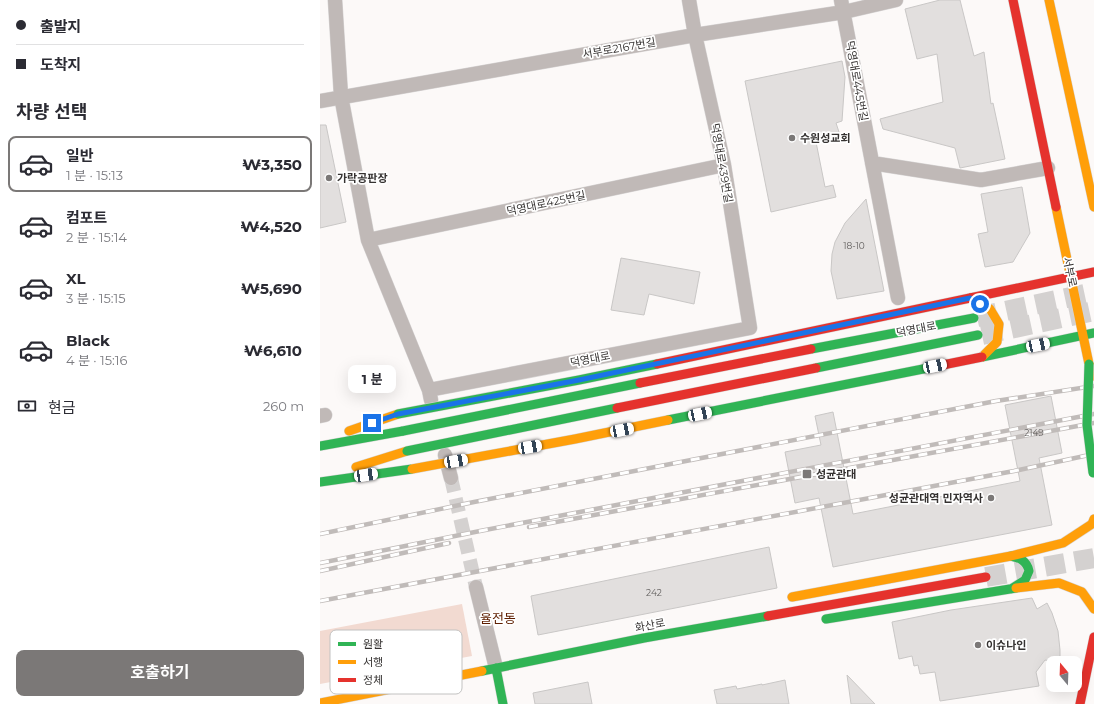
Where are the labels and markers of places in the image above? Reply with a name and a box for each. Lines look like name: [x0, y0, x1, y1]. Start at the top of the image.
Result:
place label: 수원성교회: [800, 131, 851, 145]
marker: 수원성교회: [787, 133, 797, 143]
place label: 가락공판장: [337, 171, 388, 185]
marker: 가락공판장: [324, 173, 334, 183]
place label: 성균관대: [816, 467, 856, 481]
marker: 성균관대: [801, 468, 813, 480]
place label: 성균관대역 민자역사: [889, 491, 983, 505]
marker: 성균관대역 민자역사: [986, 493, 996, 503]
place label: 이슈나인: [986, 638, 1026, 652]
marker: 이슈나인: [973, 640, 983, 650]

